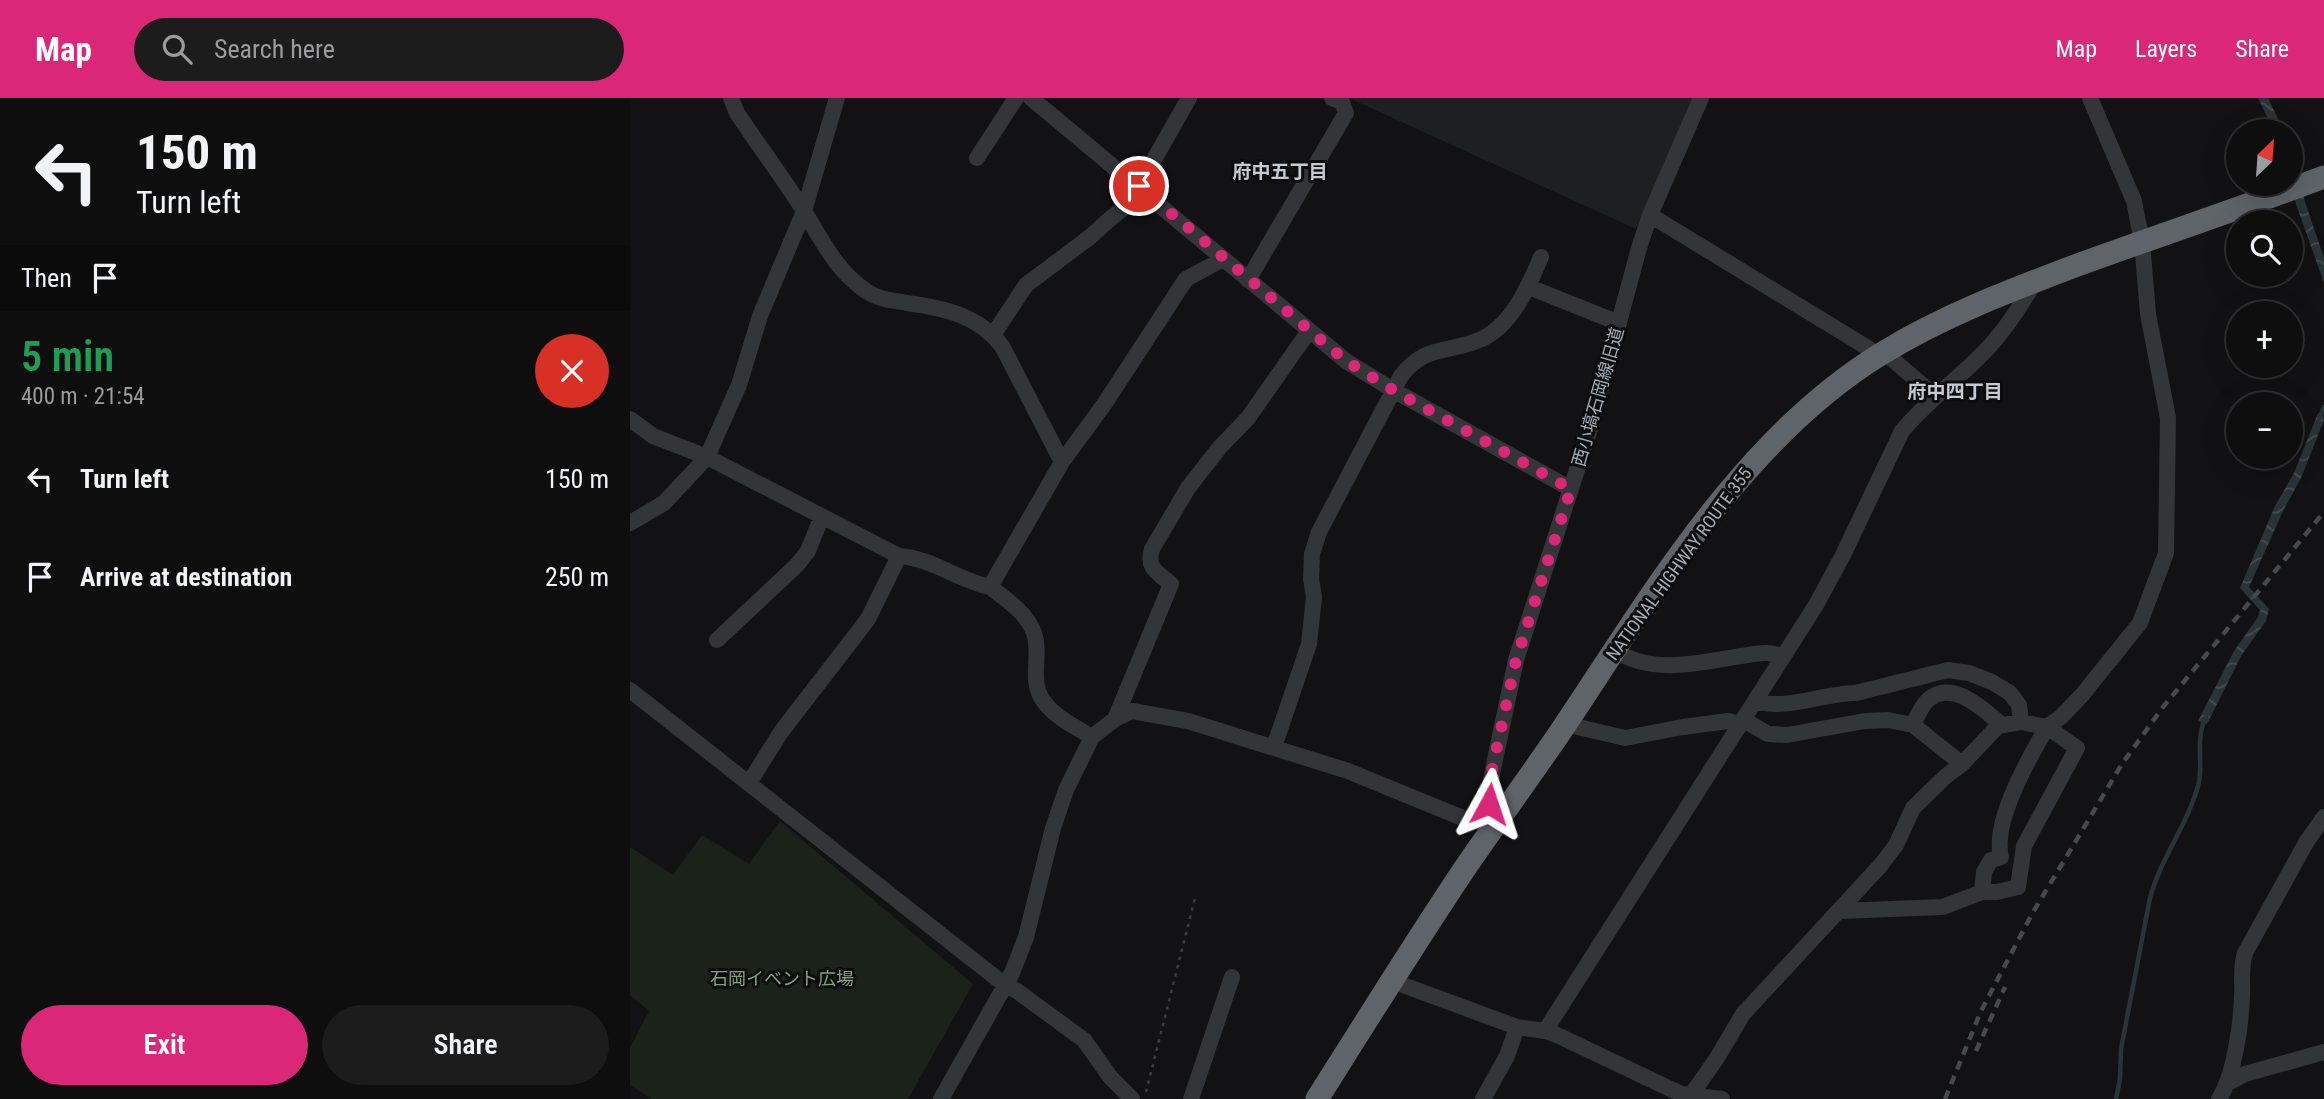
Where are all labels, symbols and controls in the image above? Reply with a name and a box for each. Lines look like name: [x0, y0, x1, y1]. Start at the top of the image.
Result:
search box: [134, 18, 624, 81]
text: Map: [35, 30, 92, 69]
icon: search: [158, 30, 196, 68]
text: Search here: [214, 34, 335, 64]
text: Map: [2056, 35, 2097, 63]
text: Layers: [2135, 35, 2197, 63]
text: Share: [2235, 35, 2289, 63]
north arrow: [2226, 119, 2303, 196]
map controls: [2226, 119, 2303, 469]
text: 150 m: [136, 124, 258, 181]
icon: left: [21, 126, 112, 217]
pin: [1109, 156, 1169, 216]
district label: 府中五丁目: [1232, 160, 1328, 183]
icon: arrive: [1120, 167, 1158, 205]
text: Turn left: [136, 183, 241, 221]
button: search: [2226, 210, 2303, 287]
icon: arrive: [86, 259, 124, 297]
text: Then: [21, 263, 72, 293]
button: +: [2226, 301, 2303, 378]
street label: 西小塙石岡線旧道: [1568, 325, 1627, 469]
text: 5 min: [21, 332, 114, 381]
button: close: [535, 334, 609, 408]
district label: 府中四丁目: [1907, 380, 2003, 403]
text: 400 m · 21:54: [21, 383, 145, 410]
button: −: [2226, 392, 2303, 469]
icon: left: [21, 460, 59, 498]
street label: NATIONAL HIGHWAY ROUTE 355: [1602, 463, 1756, 664]
text: Turn left: [80, 464, 169, 494]
text: 150 m: [545, 464, 609, 494]
icon: arrive: [21, 558, 59, 596]
text: Arrive at destination: [80, 562, 292, 592]
text: 250 m: [545, 562, 609, 592]
position arrow: [1452, 767, 1526, 841]
park label: 石岡イベント広場: [710, 968, 854, 989]
button: Exit: [21, 1005, 308, 1085]
button: Share: [322, 1005, 609, 1085]

